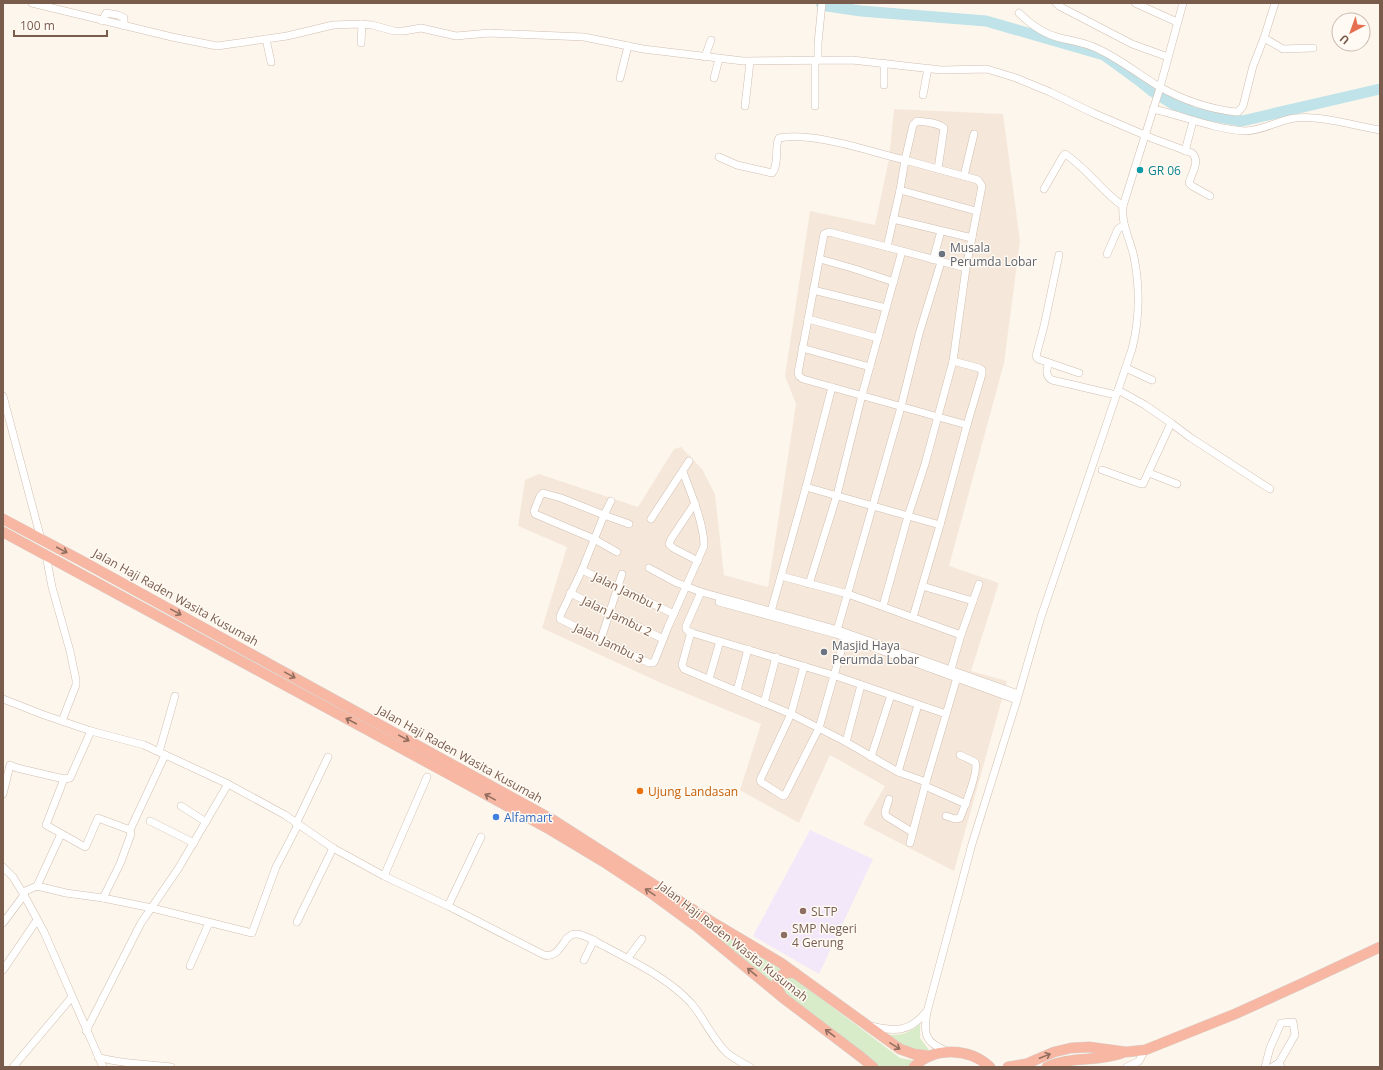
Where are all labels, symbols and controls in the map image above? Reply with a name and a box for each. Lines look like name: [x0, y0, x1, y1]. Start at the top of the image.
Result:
scale bar: [14, 12, 107, 38]
north arrow: [1331, 12, 1371, 52]
text: 100 m: [20, 17, 55, 34]
text: U: [1336, 32, 1352, 48]
place label: GR 06: [1148, 162, 1181, 179]
marker: GR 06: [1135, 165, 1145, 175]
place label: Musala Perumda Lobar: [950, 239, 1037, 270]
marker: Musala Perumda Lobar: [937, 249, 947, 259]
street label: Jalan Haji Raden Wasita Kusumah: [89, 544, 262, 650]
one-way arrow: [56, 547, 68, 554]
street label: Jalan Jambu 1: [589, 567, 666, 616]
street label: Jalan Jambu 2: [578, 591, 655, 640]
one-way arrow: [170, 609, 182, 617]
street label: Jalan Jambu 3: [570, 618, 647, 667]
place label: Masjid Haya Perumda Lobar: [832, 637, 919, 668]
marker: Masjid Haya Perumda Lobar: [819, 647, 829, 657]
one-way arrow: [284, 672, 296, 679]
street label: Jalan Haji Raden Wasita Kusumah: [373, 701, 546, 807]
one-way arrow: [346, 717, 358, 725]
one-way arrow: [398, 734, 410, 742]
place label: Ujung Landasan: [648, 783, 738, 800]
marker: Ujung Landasan: [635, 786, 645, 796]
one-way arrow: [484, 792, 496, 800]
place label: Alfamart: [504, 809, 552, 826]
marker: Alfamart: [491, 812, 501, 822]
street label: Jalan Haji Raden Wasita Kusumah: [653, 876, 812, 1005]
one-way arrow: [645, 888, 656, 896]
place label: SLTP: [811, 903, 838, 920]
marker: SLTP: [798, 906, 808, 916]
place label: SMP Negeri 4 Gerung: [792, 920, 857, 951]
marker: SMP Negeri 4 Gerung: [779, 930, 789, 940]
one-way arrow: [747, 968, 758, 977]
one-way arrow: [825, 1029, 836, 1037]
one-way arrow: [889, 1042, 900, 1050]
one-way arrow: [1039, 1052, 1051, 1059]

